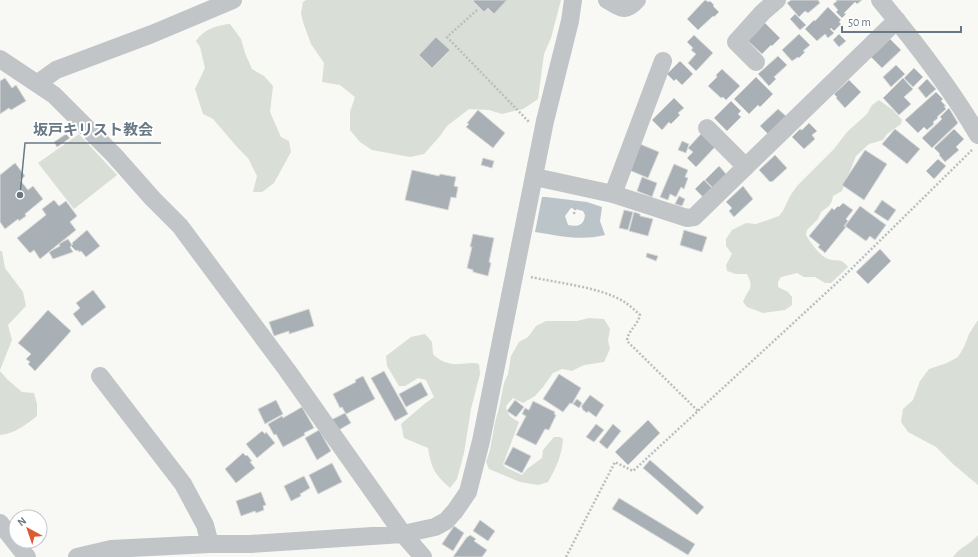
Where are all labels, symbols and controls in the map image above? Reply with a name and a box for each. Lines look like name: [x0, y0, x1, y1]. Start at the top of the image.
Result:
scale bar: [842, 8, 961, 34]
text: 50 m: [848, 16, 871, 28]
callout: 坂戸キリスト教会: [25, 116, 161, 143]
text: 坂戸キリスト教会: [33, 122, 153, 138]
north arrow: [8, 509, 48, 549]
text: N: [15, 515, 28, 528]

